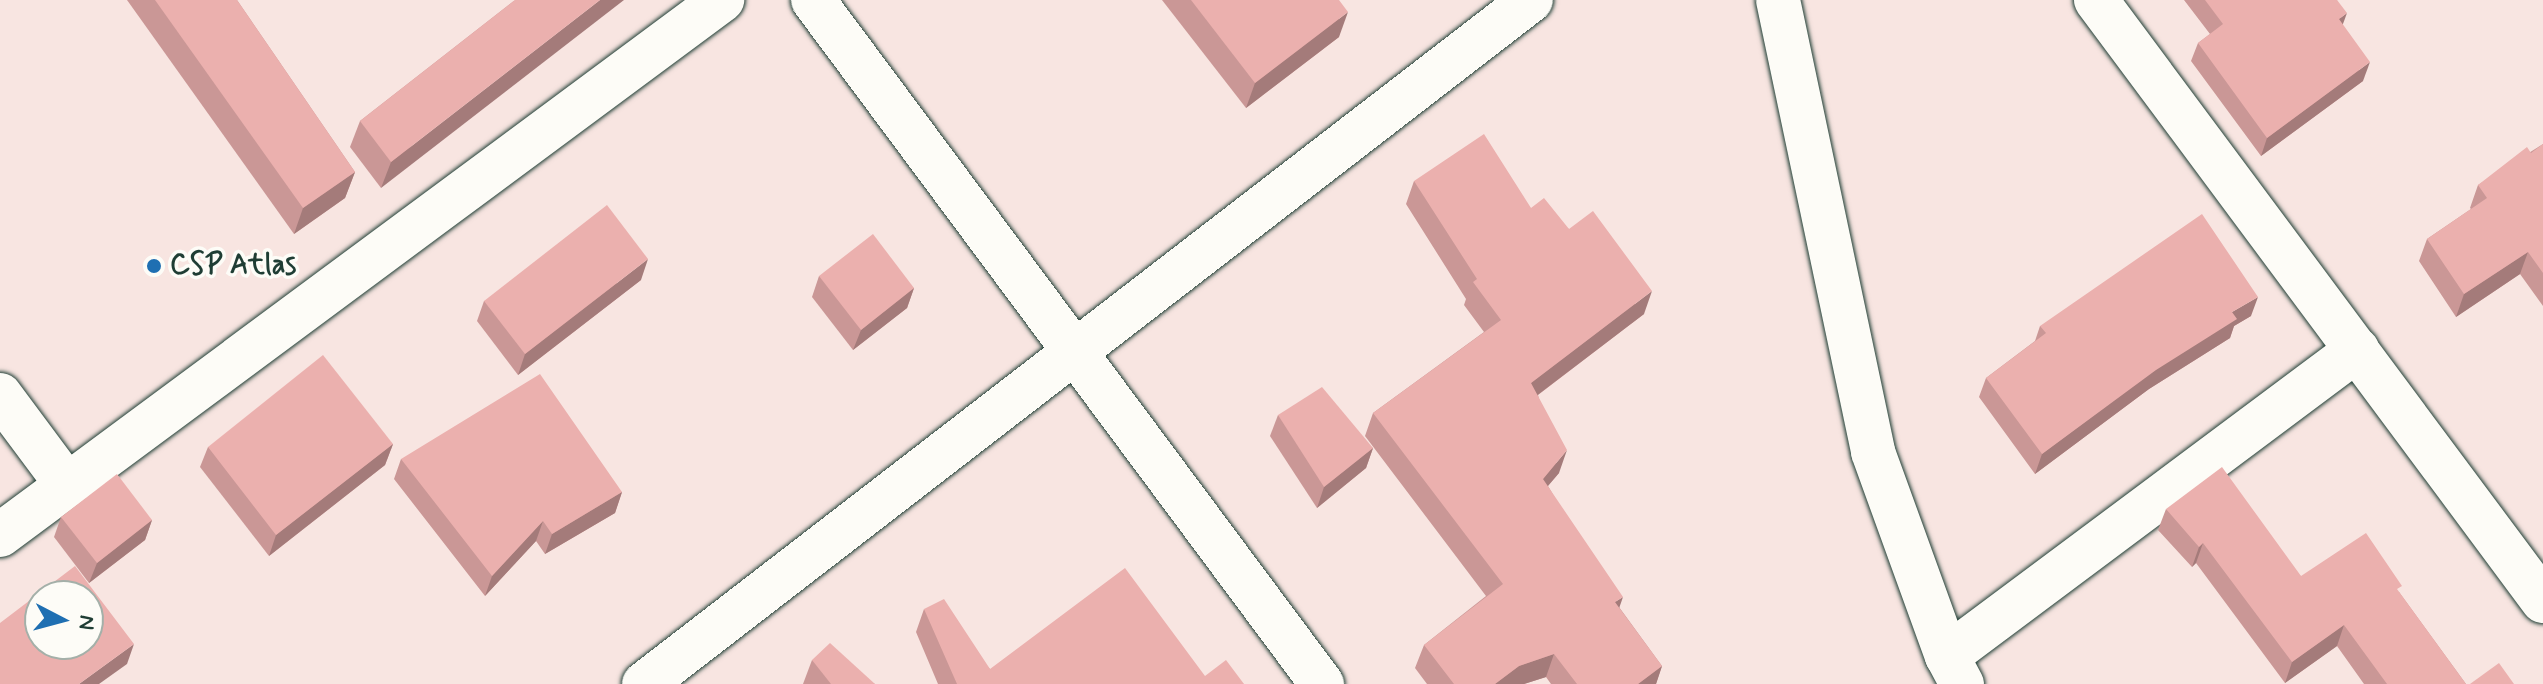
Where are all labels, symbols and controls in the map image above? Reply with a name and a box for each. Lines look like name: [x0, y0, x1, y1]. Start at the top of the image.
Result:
place label: CSP Atlas: [170, 249, 296, 283]
marker: CSP Atlas: [145, 257, 163, 275]
north arrow: [24, 580, 104, 660]
text: N: [71, 614, 101, 631]

